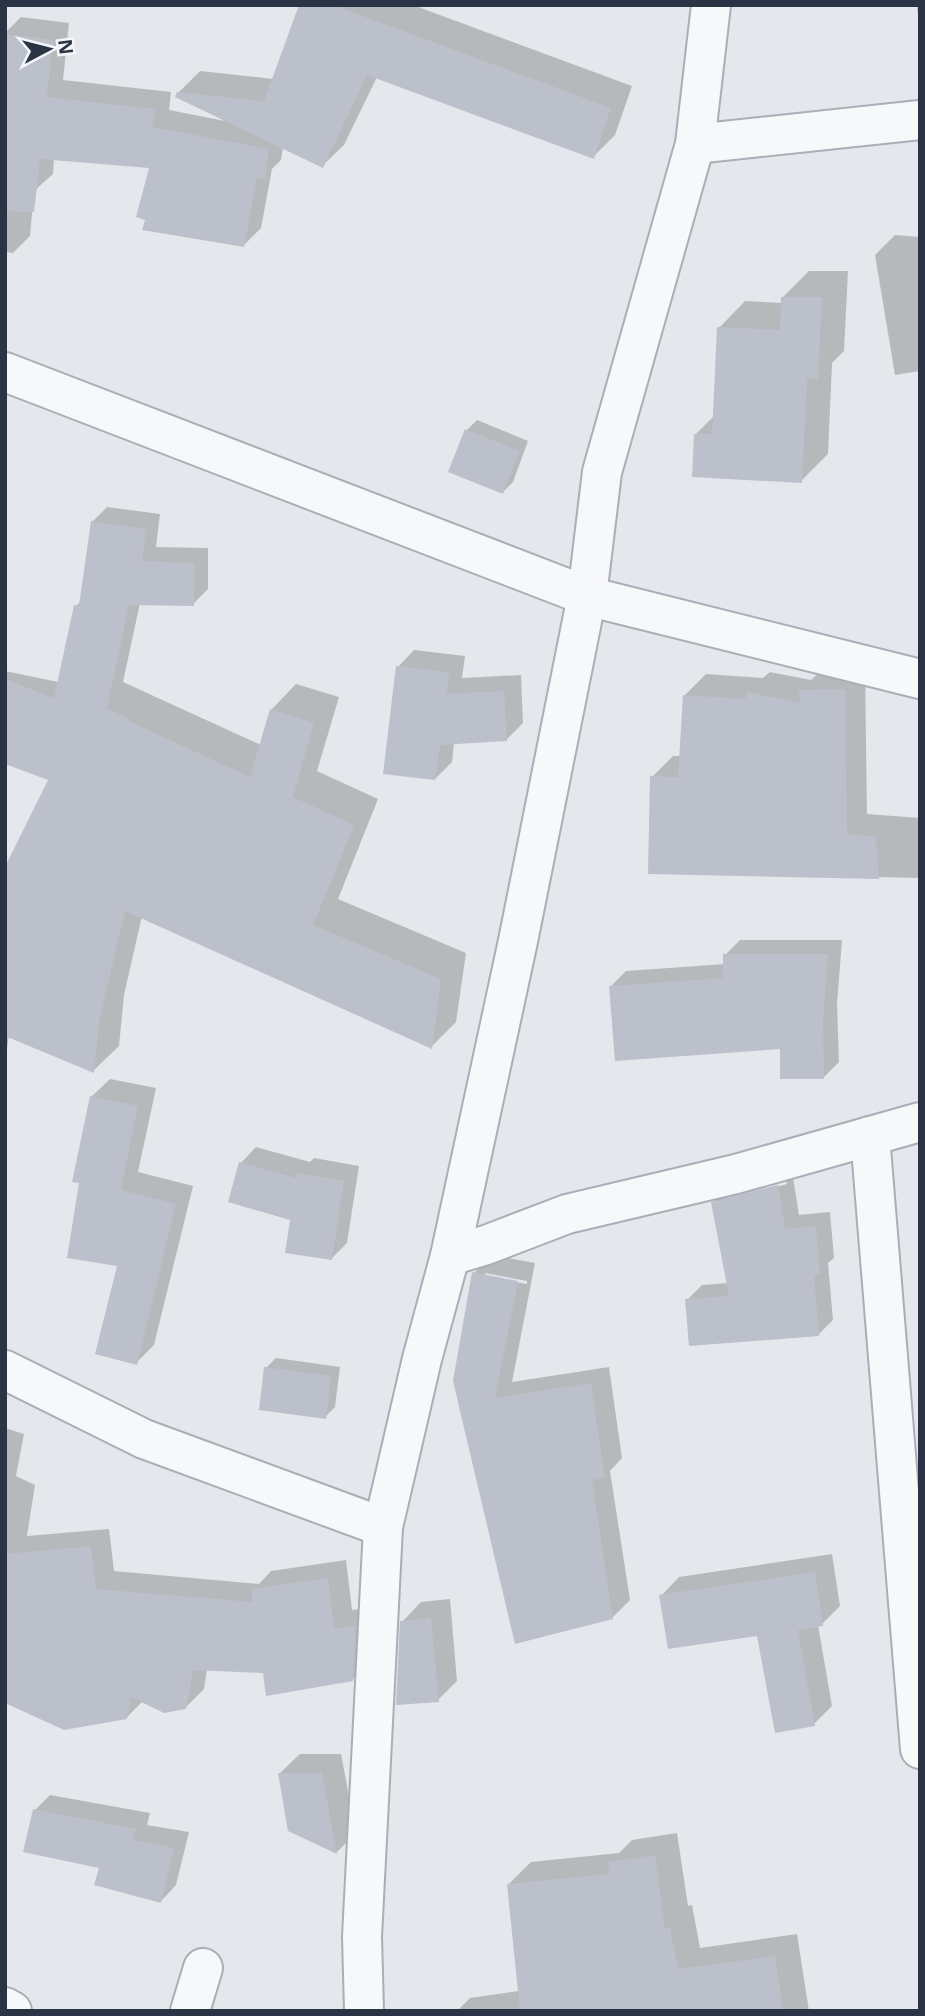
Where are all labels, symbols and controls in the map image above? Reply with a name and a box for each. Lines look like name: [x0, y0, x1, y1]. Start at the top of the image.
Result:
north arrow: [14, 14, 84, 84]
text: N: [52, 38, 80, 56]

